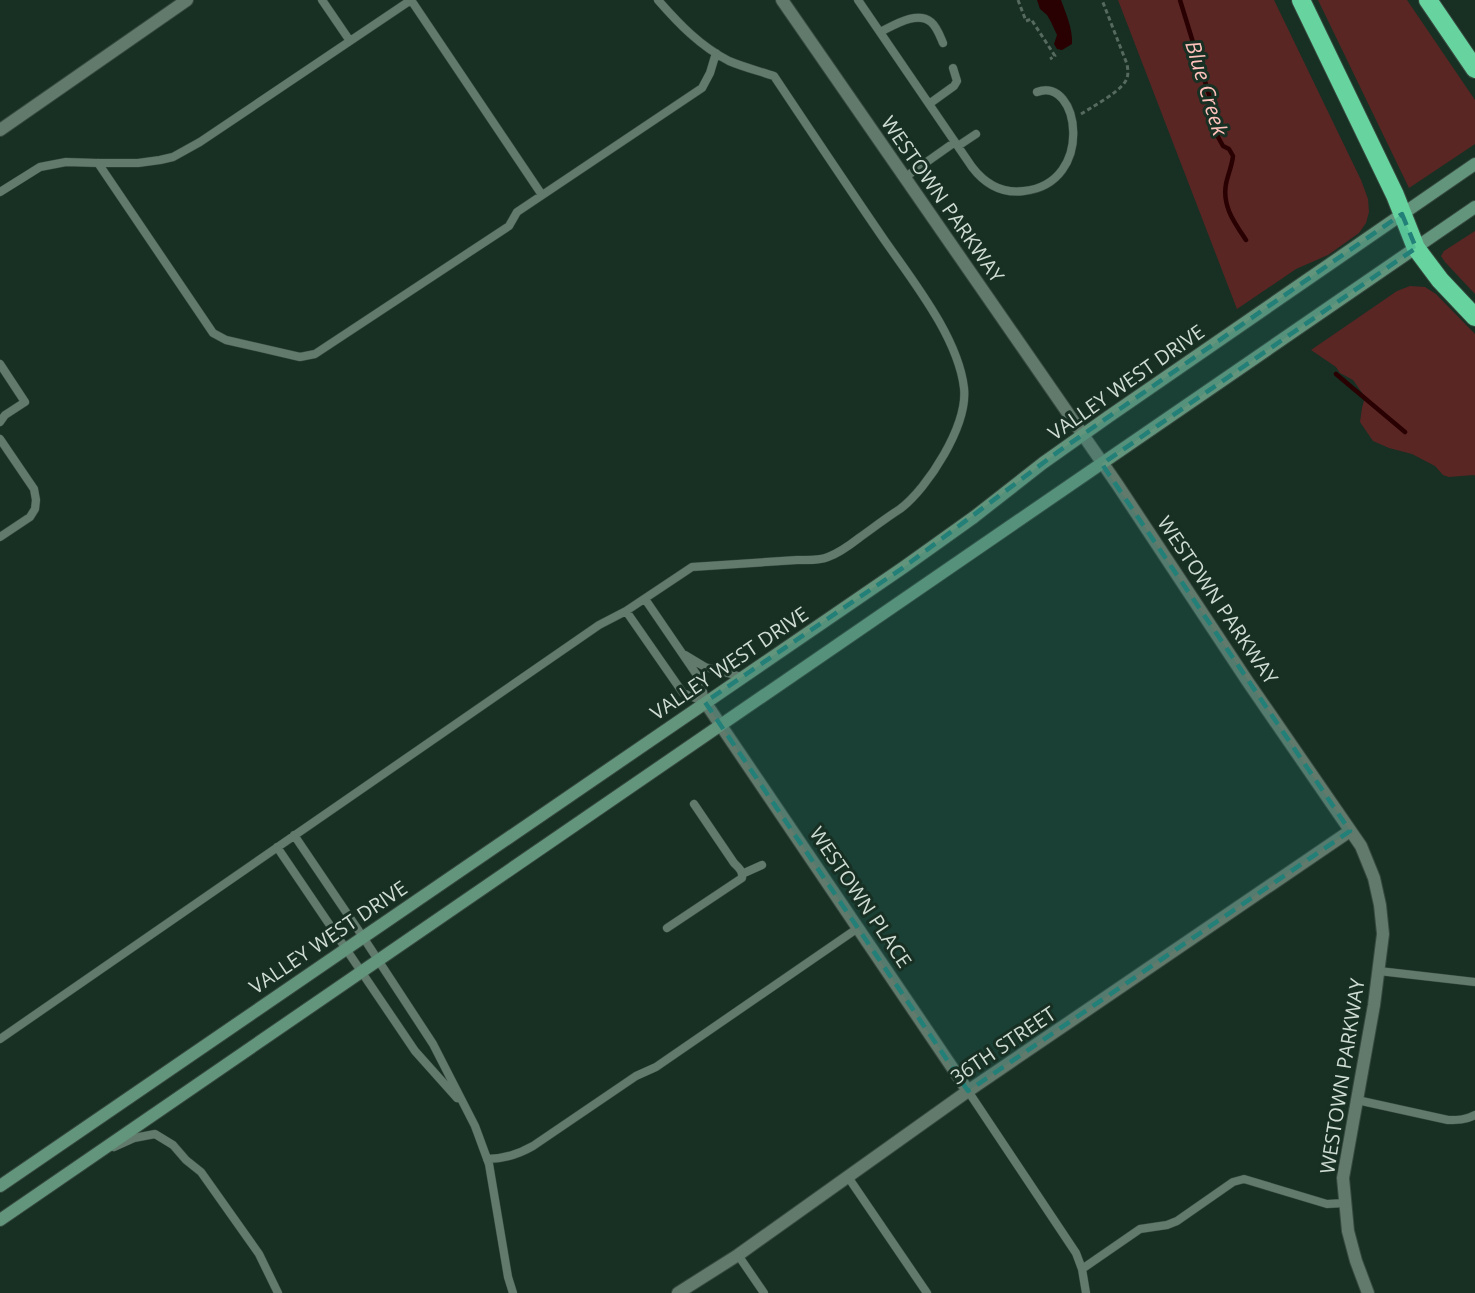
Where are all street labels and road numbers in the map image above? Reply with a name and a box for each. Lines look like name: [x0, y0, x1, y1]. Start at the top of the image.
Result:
street label: WESTOWN PARKWAY: [875, 110, 1011, 288]
street label: VALLEY WEST DRIVE: [1042, 318, 1210, 446]
street label: WESTOWN PARKWAY: [1152, 511, 1285, 690]
street label: VALLEY WEST DRIVE: [645, 600, 813, 726]
street label: WESTOWN PLACE: [804, 821, 918, 973]
street label: VALLEY WEST DRIVE: [244, 874, 412, 1000]
street label: WESTOWN PARKWAY: [1313, 976, 1371, 1176]
street label: 36TH STREET: [945, 1000, 1061, 1090]

